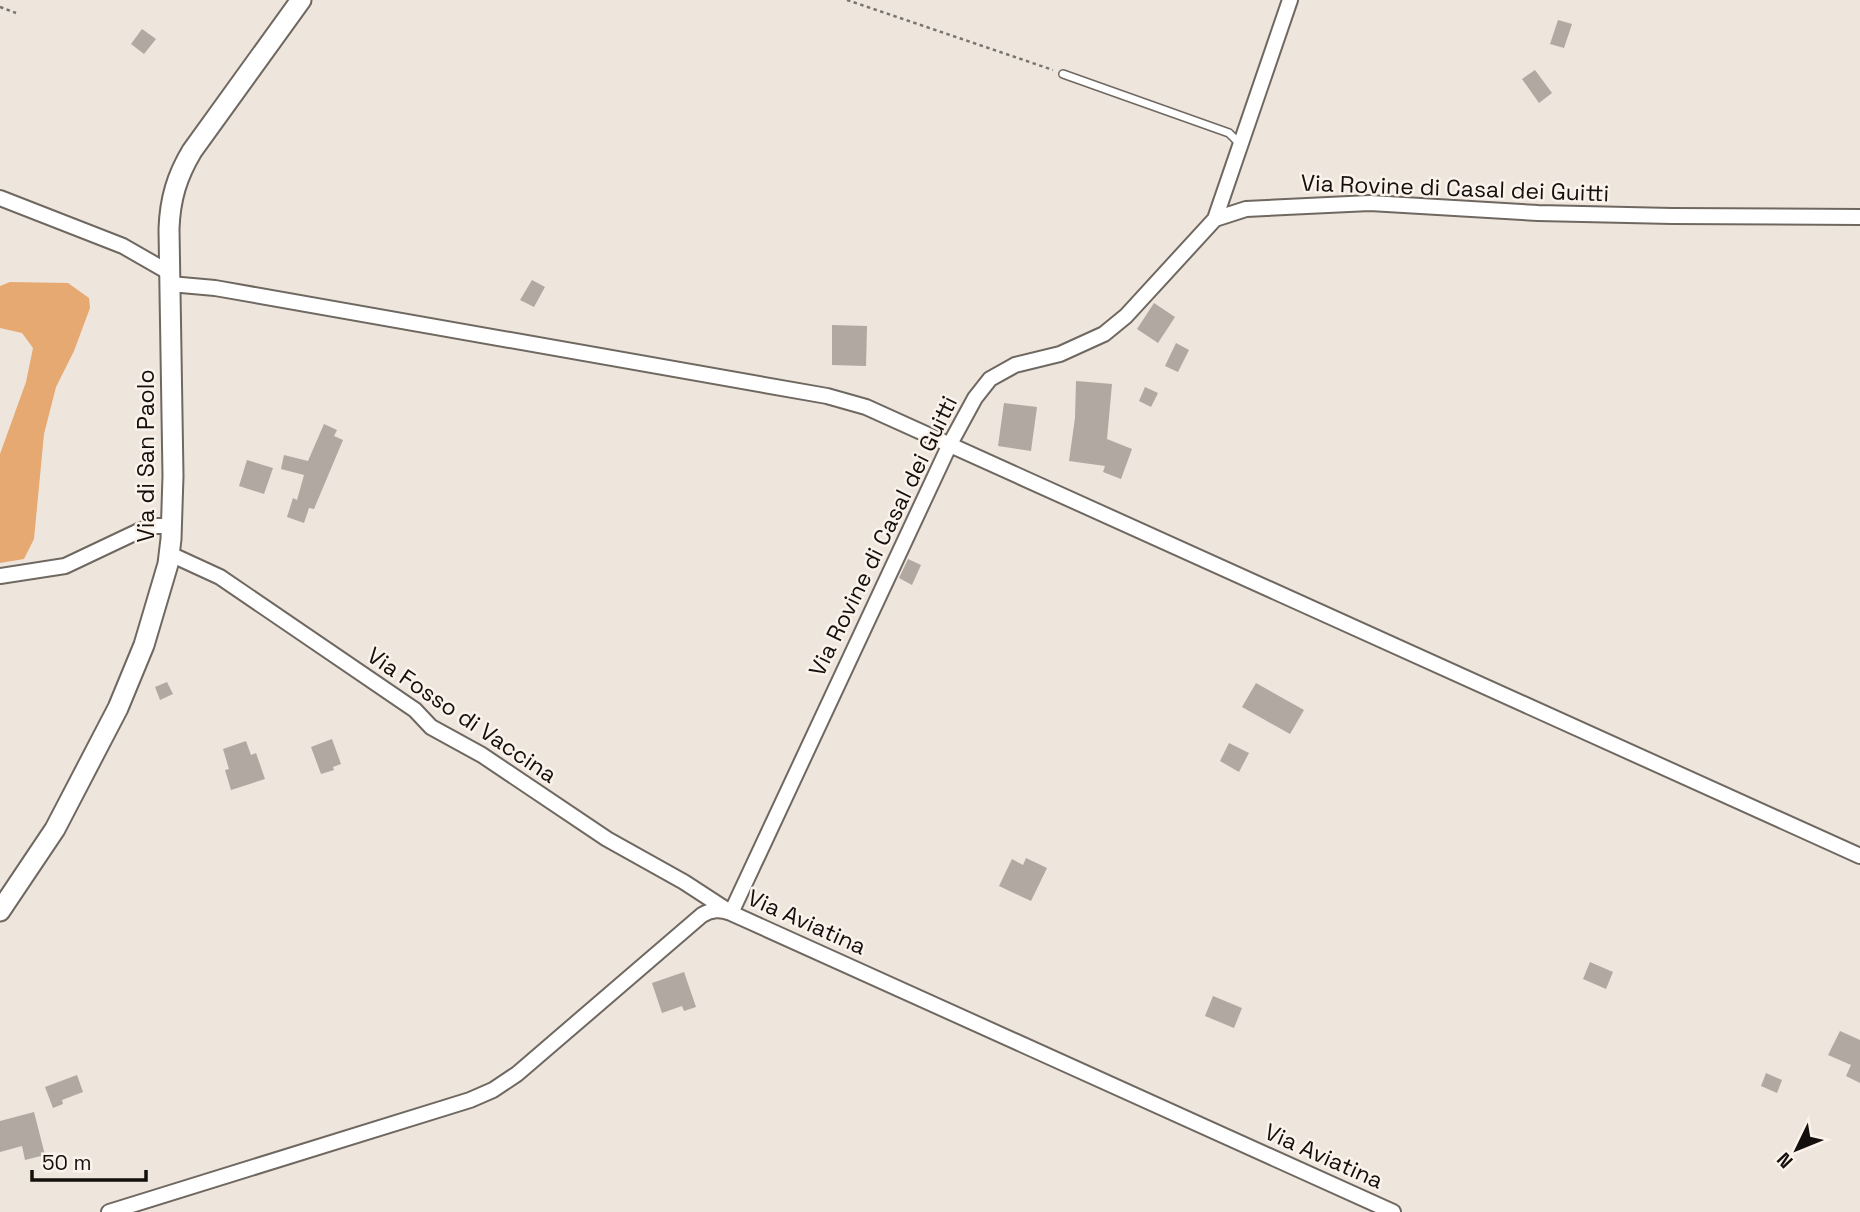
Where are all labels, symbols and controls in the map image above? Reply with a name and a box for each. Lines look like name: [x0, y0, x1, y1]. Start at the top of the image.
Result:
street label: Via Rovine di Casal dei Guitti: [1300, 168, 1610, 208]
street label: Via di San Paolo: [131, 369, 161, 543]
street label: Via Rovine di Casal dei Guitti: [802, 391, 964, 681]
street label: Via Fosso di Vaccina: [361, 640, 563, 790]
street label: Via Aviatina: [743, 882, 871, 962]
north arrow: [1762, 1114, 1832, 1184]
street label: Via Aviatina: [1260, 1116, 1388, 1196]
scale bar: [32, 1138, 145, 1182]
text: N: [1771, 1147, 1798, 1173]
text: 50 m: [42, 1149, 92, 1176]

